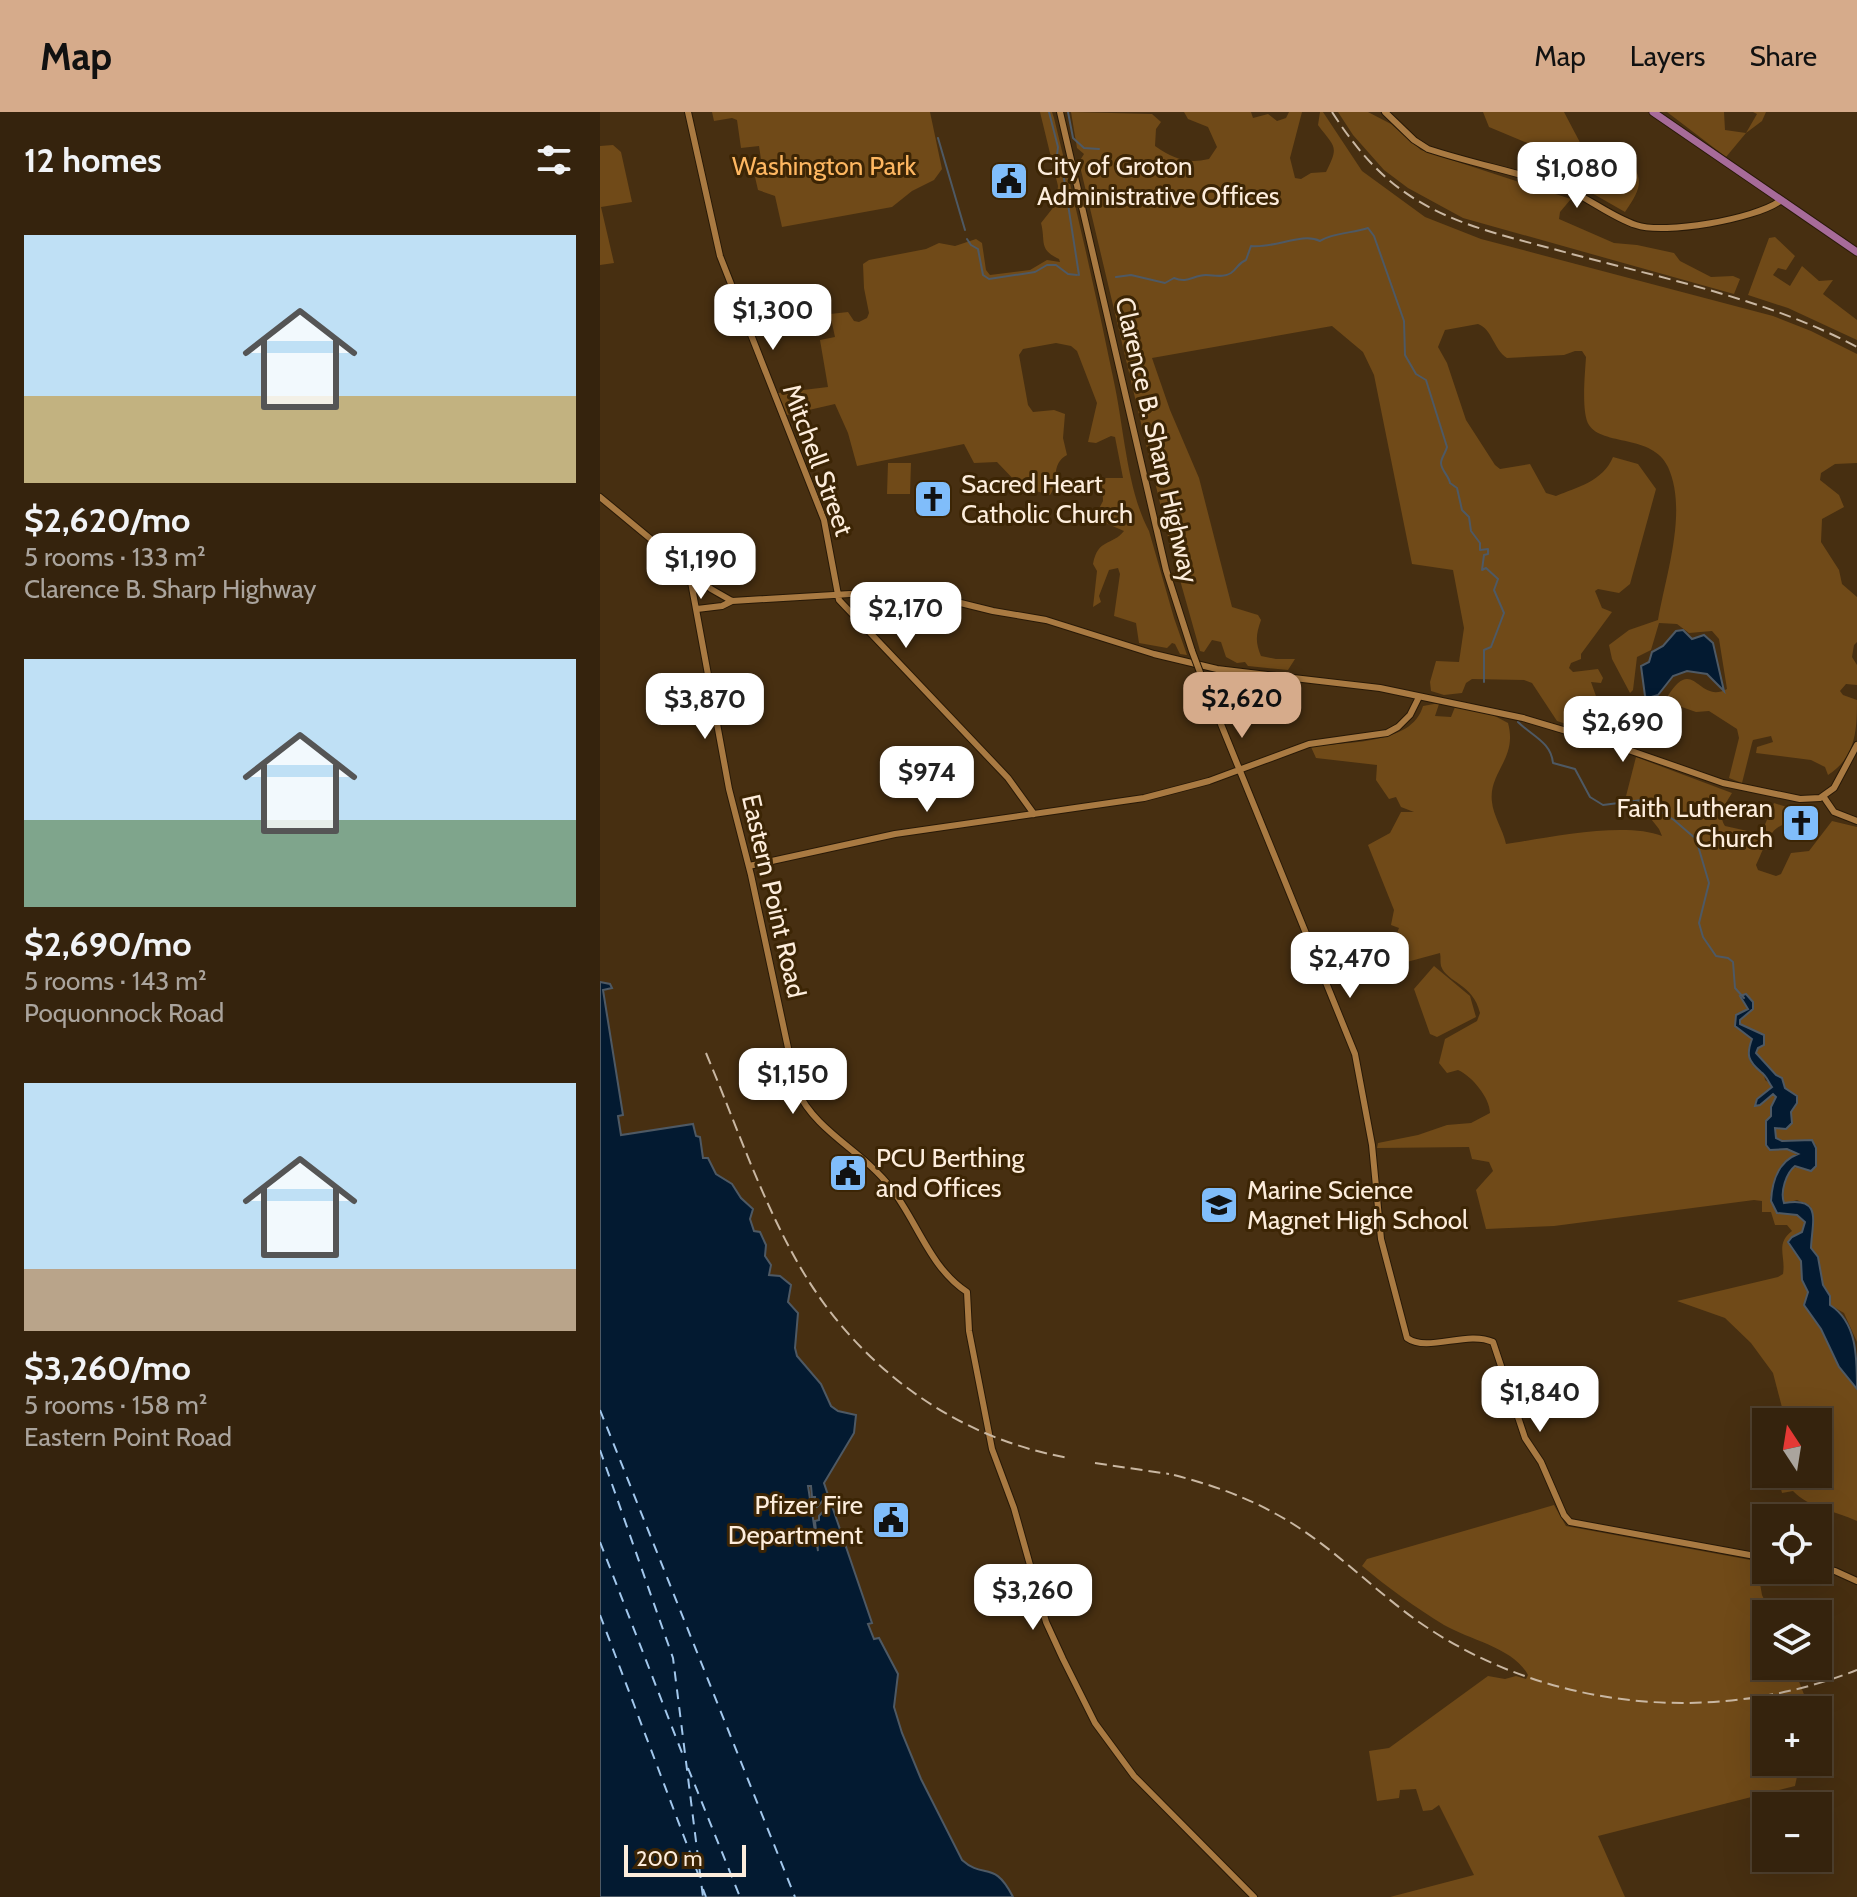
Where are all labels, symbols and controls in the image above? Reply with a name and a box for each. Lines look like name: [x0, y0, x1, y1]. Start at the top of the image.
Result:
text: Map: [40, 33, 112, 80]
text: Map: [1534, 39, 1586, 73]
text: Layers: [1630, 39, 1705, 73]
text: Share: [1749, 39, 1817, 73]
icon: filters: [532, 138, 576, 182]
text: 12 homes: [24, 139, 162, 181]
pin: $1,080: [1512, 142, 1642, 210]
park label: Washington Park: [732, 150, 916, 182]
place label: City of Groton Administrative Offices: [1037, 150, 1280, 212]
text: $1,080: [1536, 152, 1618, 184]
public building icon: City of Groton Administrative Offices: [988, 160, 1030, 202]
pin: $1,300: [708, 284, 838, 352]
icon: home: [228, 287, 372, 431]
text: $1,300: [732, 294, 814, 326]
street label: Clarence B. Sharp Highway: [1109, 294, 1205, 586]
street label: Mitchell Street: [776, 380, 860, 540]
place label: Sacred Heart Catholic Church: [961, 468, 1133, 530]
church icon: Sacred Heart Catholic Church: [912, 478, 954, 520]
text: $2,620/mo: [24, 499, 191, 541]
pin: $1,190: [636, 533, 766, 601]
text: 5 rooms · 133 m²: [24, 541, 206, 573]
text: $1,190: [665, 543, 737, 575]
text: Clarence B. Sharp Highway: [24, 573, 316, 605]
pin: $2,170: [841, 582, 971, 650]
text: $2,170: [868, 592, 944, 624]
pin: $2,620: [1177, 672, 1307, 740]
pin: $3,870: [640, 673, 770, 741]
text: $2,620: [1201, 682, 1283, 714]
text: $3,870: [664, 683, 746, 715]
pin: $2,690: [1558, 696, 1688, 764]
text: $2,690: [1582, 706, 1664, 738]
icon: home: [228, 711, 372, 855]
pin: $974: [880, 746, 974, 814]
text: $974: [898, 756, 956, 788]
street label: Eastern Point Road: [735, 791, 813, 1001]
place label: Faith Lutheran Church: [1617, 792, 1773, 854]
church icon: Faith Lutheran Church: [1780, 802, 1822, 844]
text: $2,690/mo: [24, 923, 192, 965]
pin: $2,470: [1285, 932, 1415, 1000]
text: $2,470: [1309, 942, 1391, 974]
text: 5 rooms · 143 m²: [24, 965, 207, 997]
text: Poquonnock Road: [24, 997, 224, 1029]
pin: $1,150: [728, 1048, 858, 1116]
text: $1,150: [757, 1058, 829, 1090]
icon: home: [228, 1135, 372, 1279]
place label: PCU Berthing and Offices: [876, 1142, 1026, 1204]
public building icon: PCU Berthing and Offices: [827, 1152, 869, 1194]
place label: Marine Science Magnet High School: [1247, 1174, 1468, 1236]
school or university icon: Marine Science Magnet High School: [1198, 1184, 1240, 1226]
text: $3,260/mo: [24, 1347, 191, 1389]
pin: $1,840: [1475, 1366, 1605, 1434]
text: $1,840: [1500, 1376, 1580, 1408]
text: 5 rooms · 158 m²: [24, 1389, 207, 1421]
north arrow: [1752, 1408, 1832, 1488]
map controls: [1752, 1408, 1832, 1872]
text: Eastern Point Road: [24, 1421, 232, 1453]
place label: Pfizer Fire Department: [728, 1489, 863, 1551]
public building icon: Pfizer Fire Department: [870, 1499, 912, 1541]
button: locate: [1752, 1504, 1832, 1584]
pin: $3,260: [968, 1564, 1098, 1632]
text: $3,260: [992, 1574, 1074, 1606]
button: layers: [1752, 1600, 1832, 1680]
button: +: [1752, 1696, 1832, 1776]
button: −: [1752, 1792, 1832, 1872]
scale bar: [624, 1841, 746, 1877]
text: 200 m: [636, 1845, 702, 1872]

